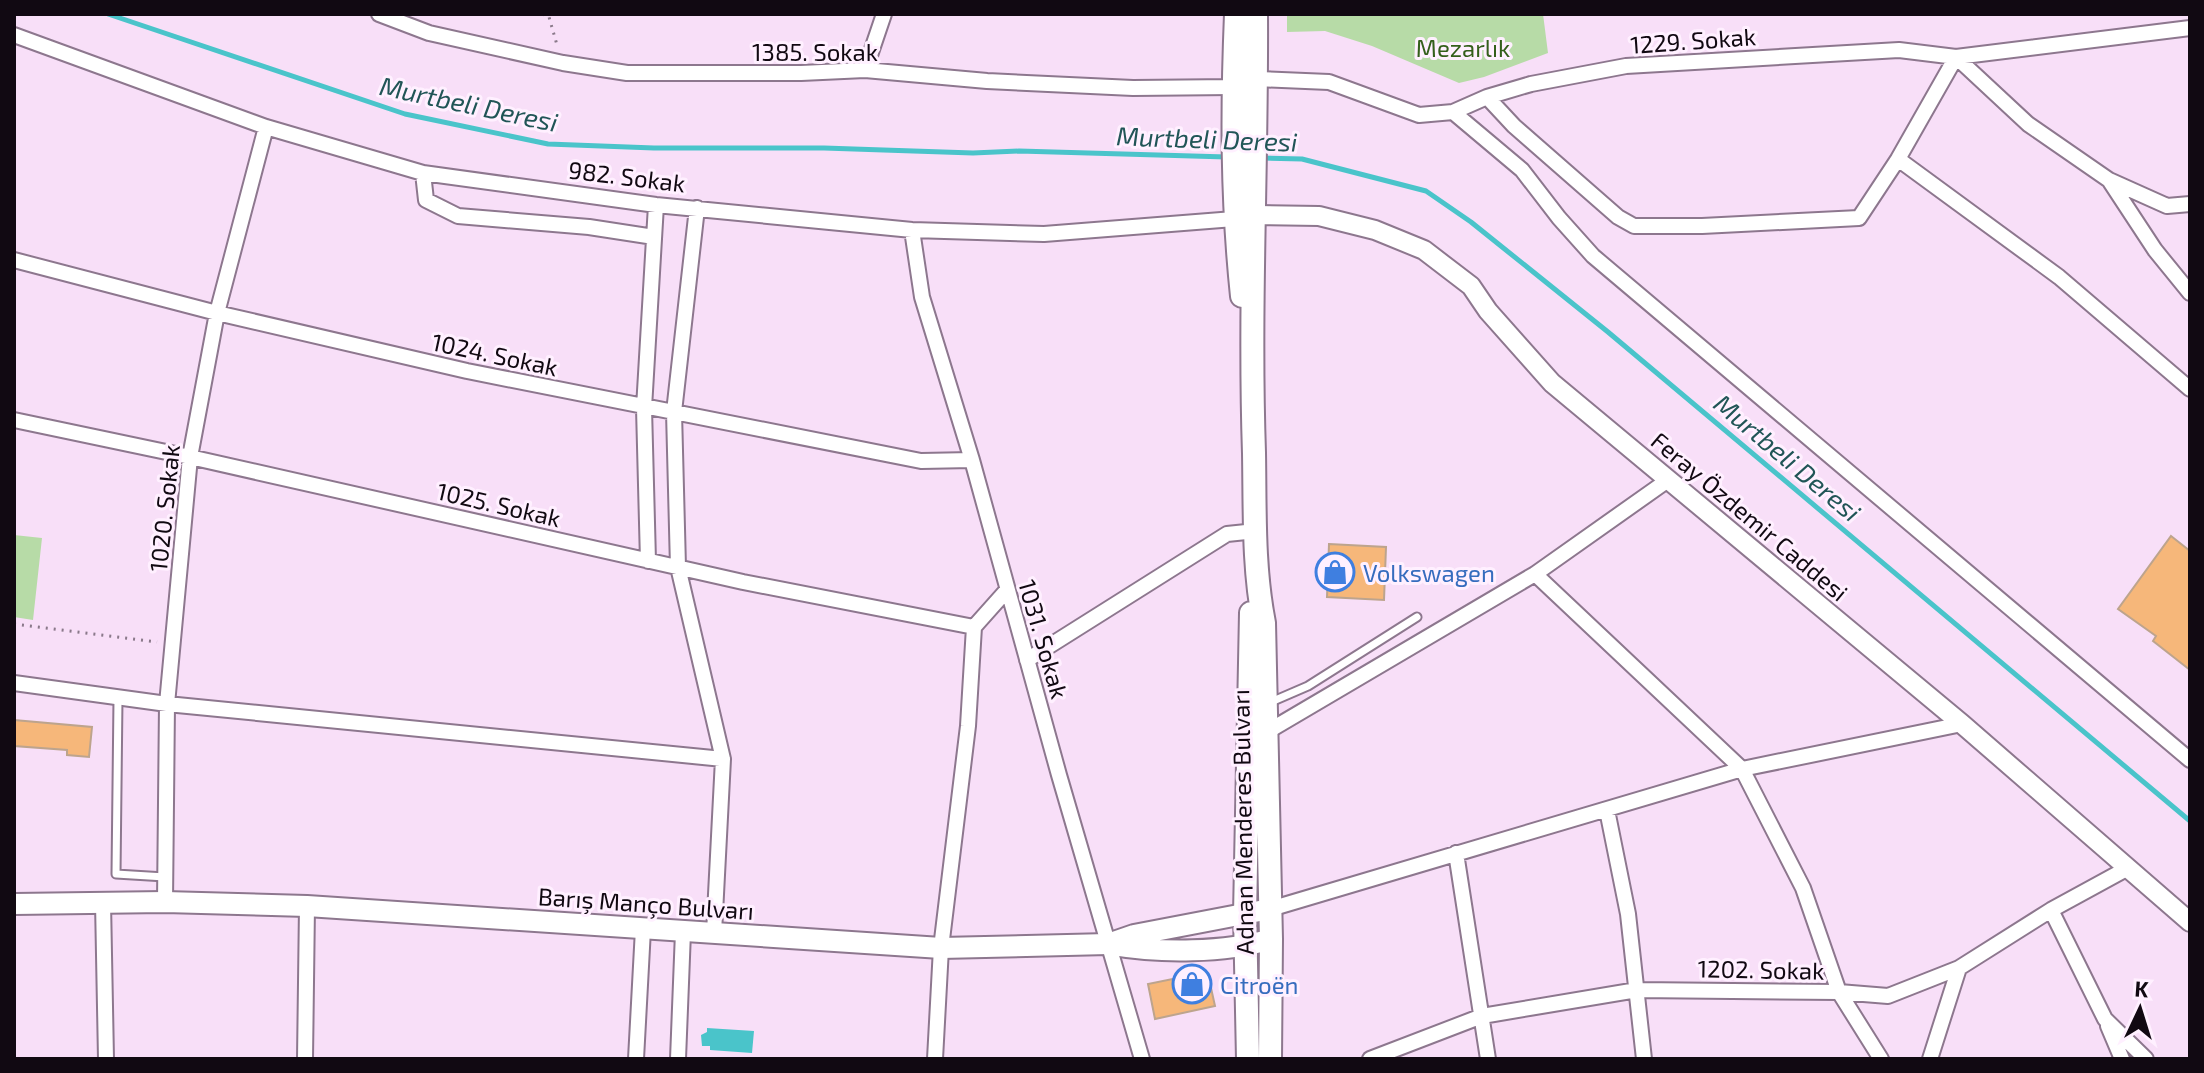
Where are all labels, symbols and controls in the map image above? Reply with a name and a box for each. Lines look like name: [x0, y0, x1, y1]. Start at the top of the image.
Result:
street label: 1229. Sokak: [1629, 21, 1757, 59]
park label: Mezarlık: [1416, 33, 1510, 62]
street label: 1385. Sokak: [752, 37, 878, 66]
water label: Murtbeli Deresi: [377, 69, 561, 137]
water label: Murtbeli Deresi: [1116, 119, 1298, 157]
street label: 982. Sokak: [567, 154, 687, 198]
street label: 1024. Sokak: [429, 327, 561, 381]
water label: Murtbeli Deresi: [1709, 387, 1867, 527]
street label: Feray Özdemir Caddesi: [1646, 425, 1854, 607]
street label: 1020. Sokak: [143, 443, 185, 573]
street label: 1025. Sokak: [434, 476, 564, 532]
shop icon: Volkswagen: [1314, 551, 1356, 593]
place label: Volkswagen: [1363, 558, 1495, 587]
street label: 1031. Sokak: [1013, 576, 1075, 702]
street label: Adnan Menderes Bulvarı: [1225, 689, 1259, 955]
street label: Barış Manço Bulvarı: [537, 881, 755, 926]
street label: 1202. Sokak: [1697, 953, 1825, 985]
shop icon: Citroën: [1171, 963, 1213, 1005]
north arrow: [2100, 969, 2180, 1049]
place label: Citroën: [1220, 970, 1299, 999]
text: K: [2134, 975, 2149, 1002]

